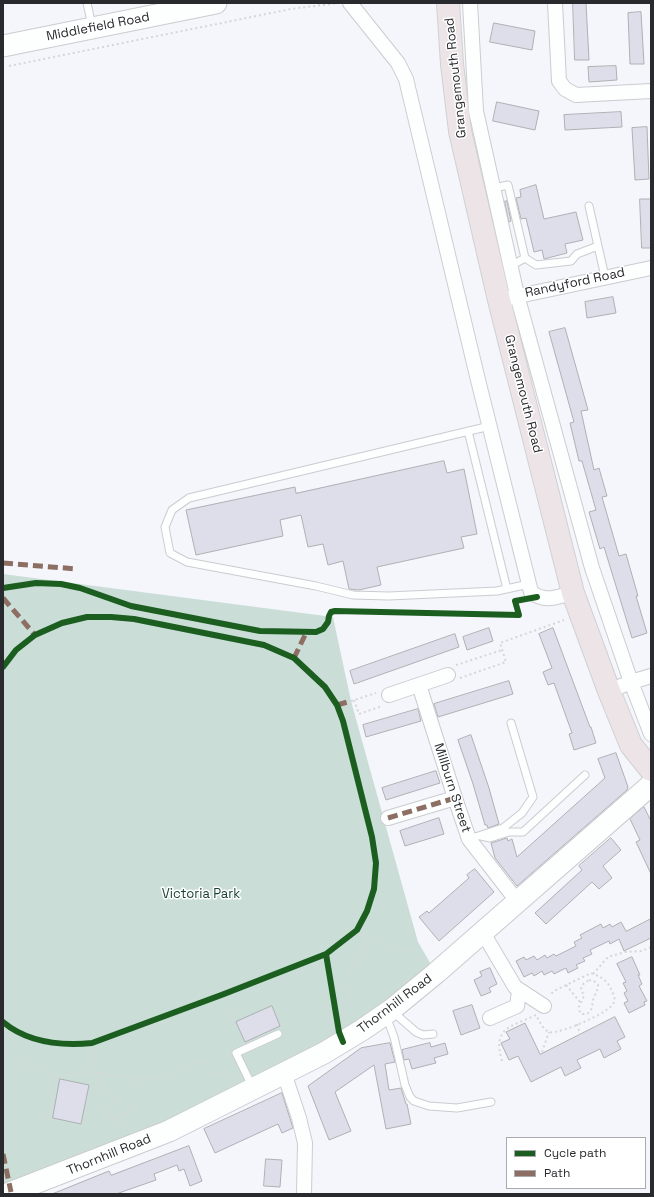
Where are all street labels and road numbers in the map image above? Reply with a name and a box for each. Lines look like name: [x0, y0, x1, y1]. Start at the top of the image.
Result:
street label: Middlefield Road: [45, 9, 151, 45]
street label: Grangemouth Road: [442, 17, 470, 139]
street label: Randyford Road: [524, 265, 626, 301]
street label: Grangemouth Road: [501, 333, 545, 455]
street label: Millburn Street: [430, 741, 474, 835]
street label: Thornhill Road: [355, 971, 435, 1037]
street label: Thornhill Road: [65, 1131, 153, 1179]

